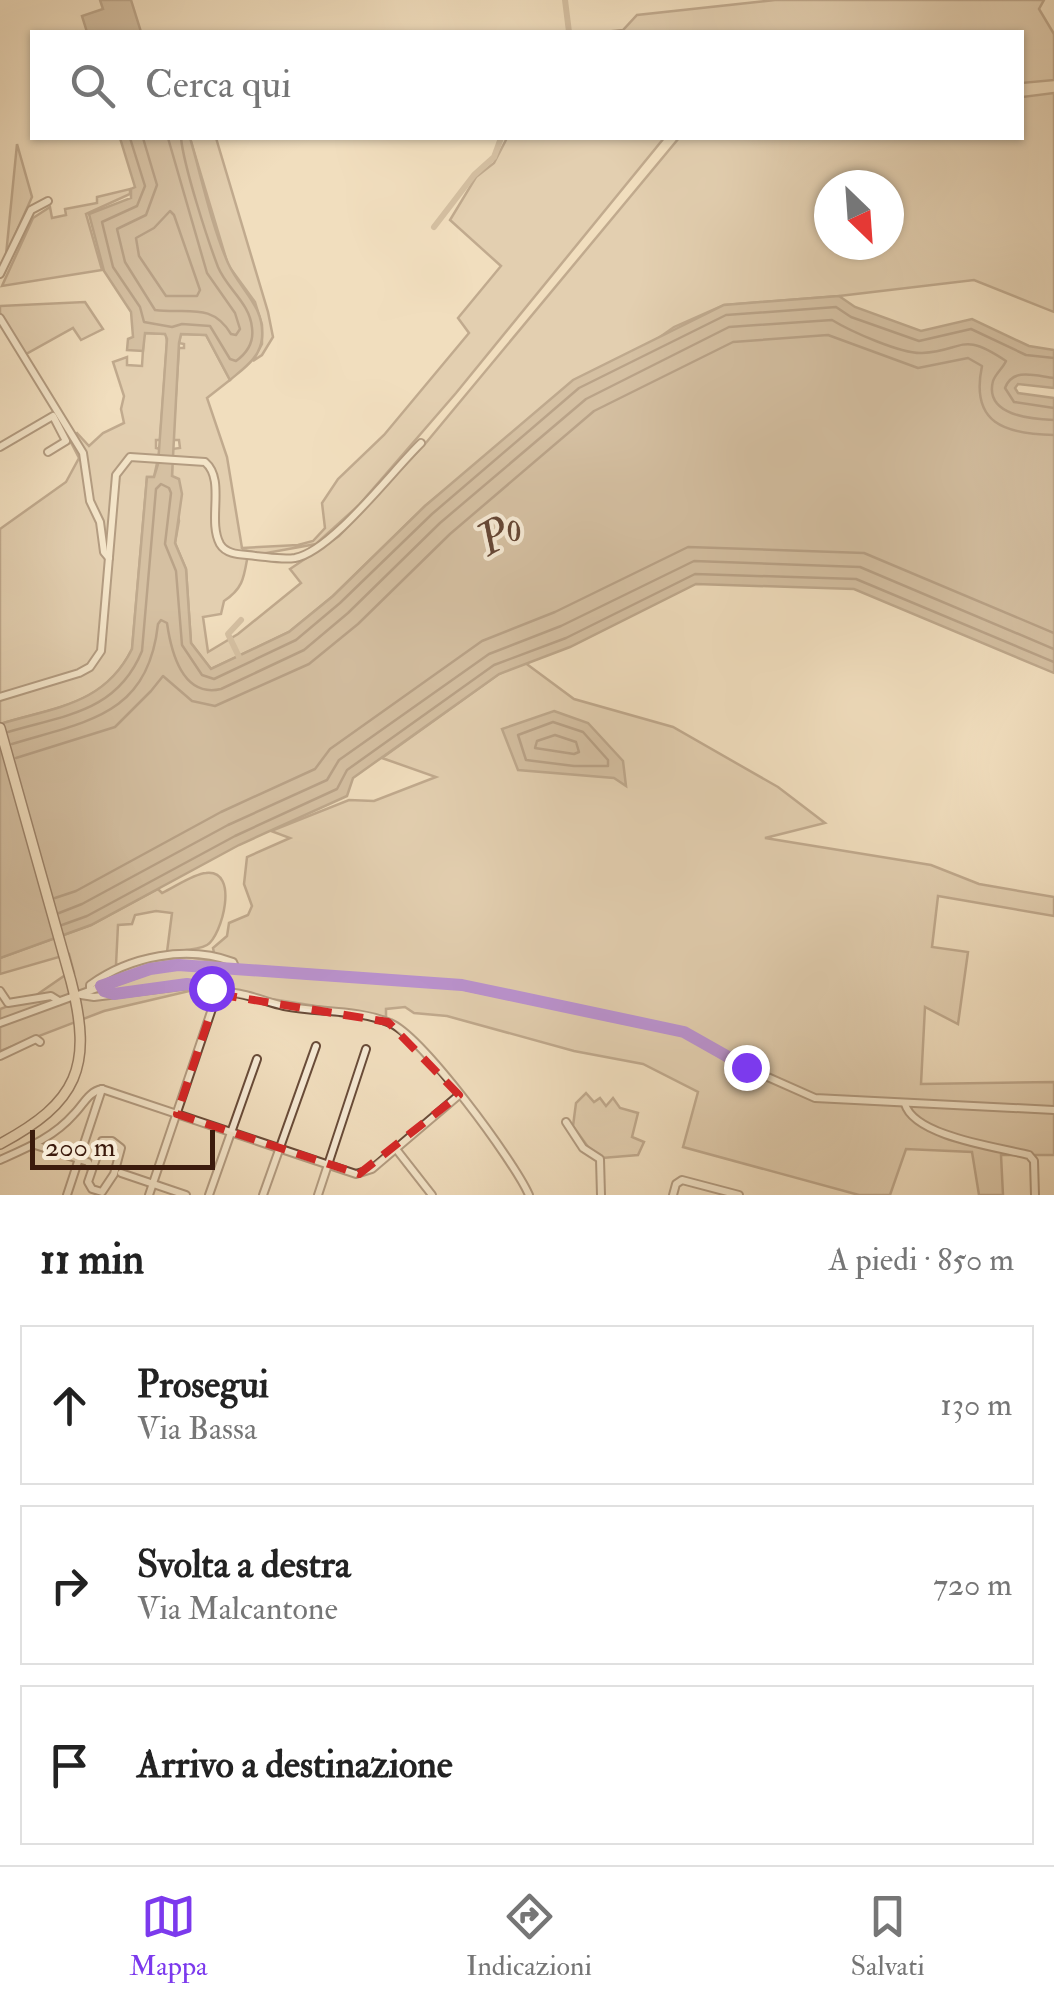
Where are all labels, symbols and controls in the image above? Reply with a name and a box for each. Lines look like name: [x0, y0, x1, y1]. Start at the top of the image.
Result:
search box: [30, 30, 1024, 140]
icon: search: [65, 58, 120, 113]
text: Cerca qui: [145, 61, 291, 109]
north arrow: [814, 170, 904, 260]
water label: Po: [466, 499, 533, 569]
route start: [189, 966, 235, 1012]
route end: [724, 1045, 770, 1091]
scale bar: [30, 1125, 215, 1170]
text: 200 m: [45, 1130, 116, 1165]
text: 11 min: [40, 1234, 144, 1286]
text: A piedi · 850 m: [828, 1240, 1014, 1280]
text: Prosegui: [137, 1361, 269, 1409]
icon: ahead: [42, 1378, 97, 1433]
text: 130 m: [940, 1385, 1012, 1425]
text: Via Bassa: [137, 1409, 257, 1449]
text: Svolta a destra: [137, 1541, 351, 1589]
icon: right: [42, 1558, 97, 1613]
text: 720 m: [933, 1565, 1012, 1605]
text: Via Malcantone: [137, 1589, 338, 1629]
icon: arrive: [42, 1738, 97, 1793]
text: Arrivo a destinazione: [137, 1741, 453, 1789]
tab: Mappa: [129, 1889, 208, 1984]
tab: Indicazioni: [466, 1889, 592, 1984]
tab: Salvati: [851, 1889, 925, 1984]

